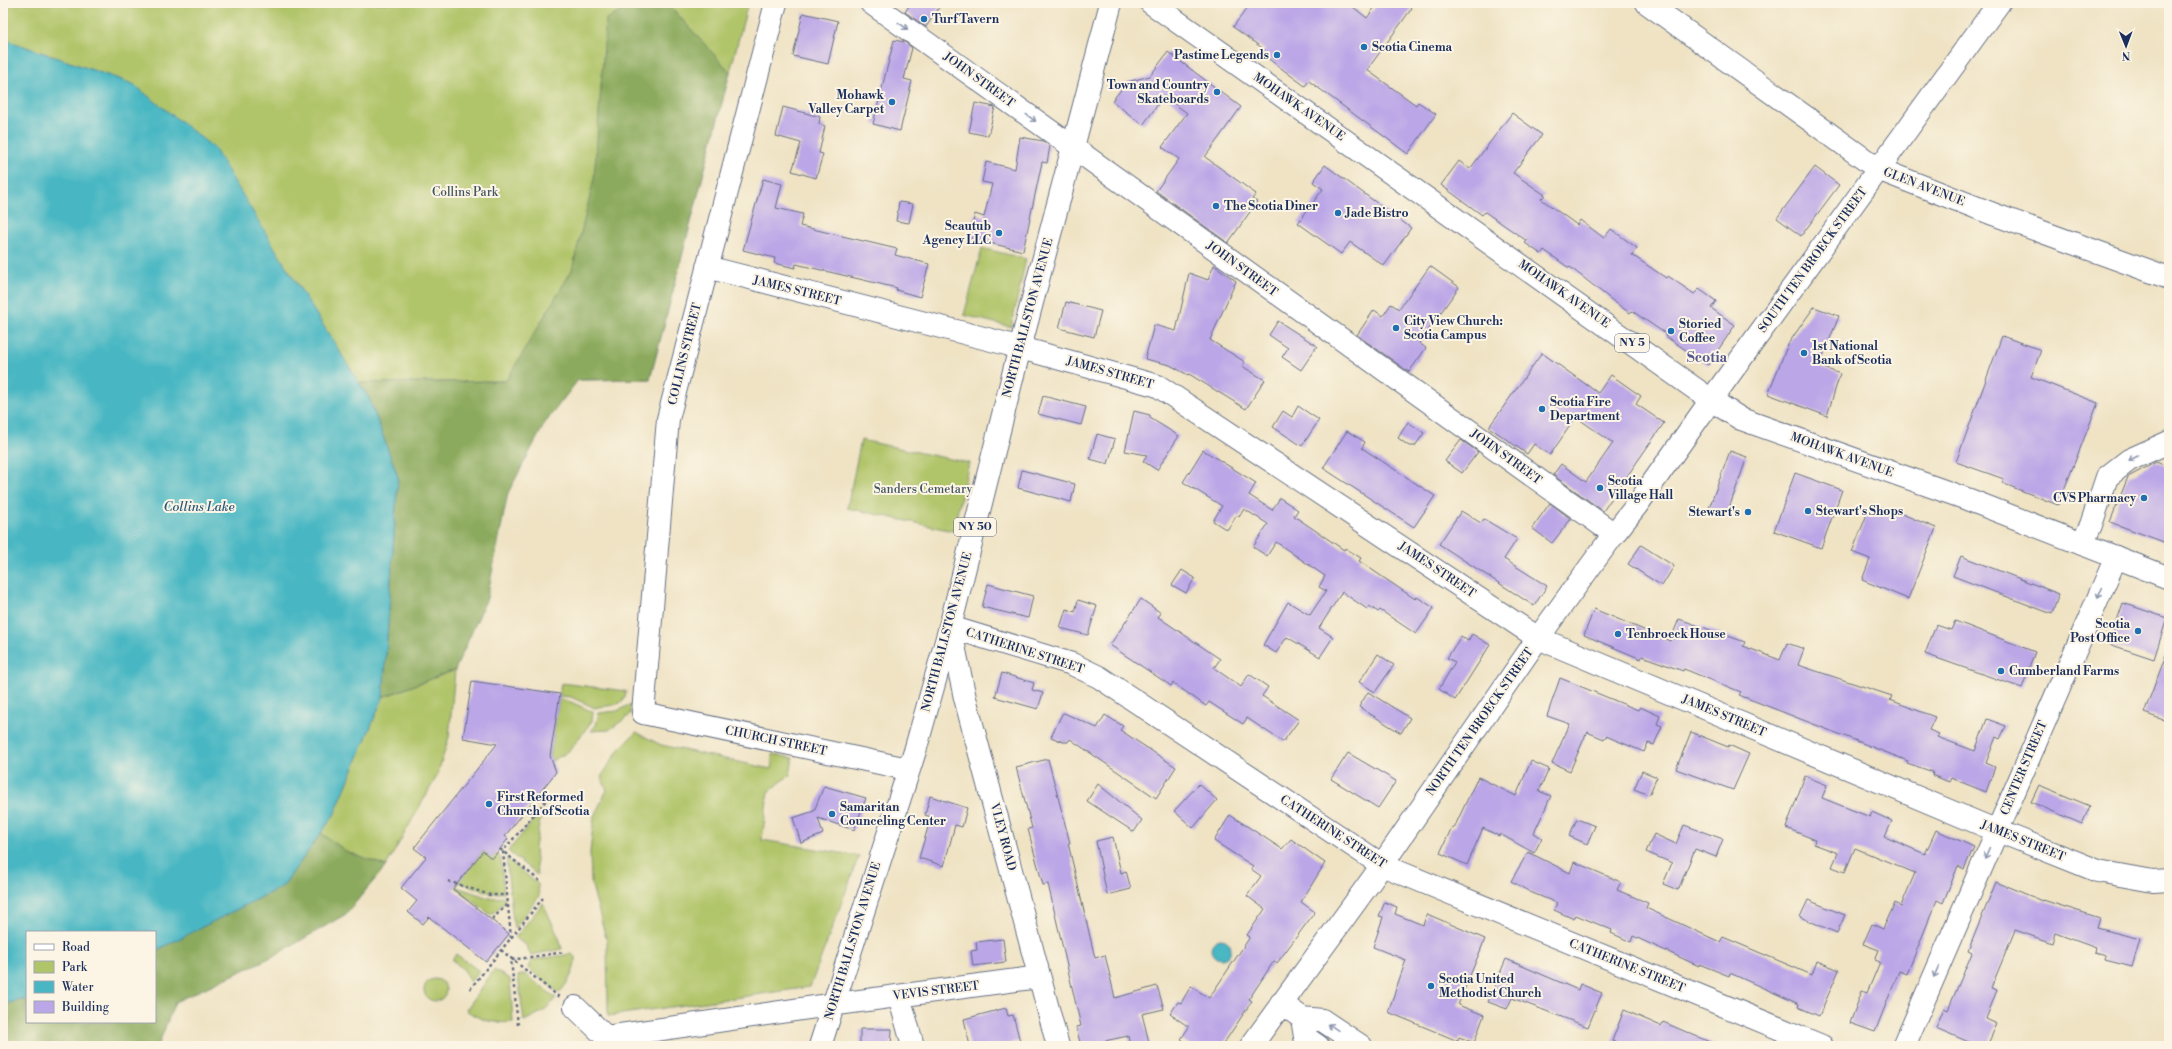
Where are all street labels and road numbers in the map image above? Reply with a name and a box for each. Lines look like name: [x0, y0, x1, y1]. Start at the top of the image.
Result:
street label: JOHN STREET: [940, 49, 1018, 111]
street label: MOHAWK AVENUE: [1250, 70, 1348, 144]
street label: GLEN AVENUE: [1881, 165, 1967, 209]
street label: SOUTH TEN BROECK STREET: [1755, 184, 1871, 336]
street label: NORTH BALLSTON AVENUE: [999, 236, 1057, 400]
street label: JOHN STREET: [1203, 238, 1281, 300]
street label: MOHAWK AVENUE: [1515, 257, 1613, 331]
street label: JAMES STREET: [751, 273, 843, 309]
street label: COLLINS STREET: [665, 301, 705, 407]
road number: NY 5: [1615, 334, 1649, 352]
street label: JAMES STREET: [1064, 353, 1156, 393]
street label: JOHN STREET: [1467, 426, 1545, 488]
street label: MOHAWK AVENUE: [1788, 429, 1896, 481]
road number: NY 50: [954, 518, 996, 536]
street label: JAMES STREET: [1395, 538, 1479, 602]
street label: NORTH BALLSTON AVENUE: [918, 550, 976, 714]
street label: CATHERINE STREET: [964, 625, 1087, 677]
street label: NORTH TEN BROECK STREET: [1423, 645, 1537, 799]
street label: JAMES STREET: [1679, 691, 1769, 741]
street label: CENTER STREET: [1997, 718, 2051, 818]
street label: CHURCH STREET: [724, 723, 829, 759]
street label: CATHERINE STREET: [1277, 792, 1389, 872]
street label: VLEY ROAD: [986, 800, 1019, 873]
street label: JAMES STREET: [1978, 817, 2068, 865]
street label: NORTH BALLSTON AVENUE: [822, 860, 884, 1022]
street label: CATHERINE STREET: [1567, 936, 1688, 996]
street label: VEVIS STREET: [891, 978, 981, 1004]

